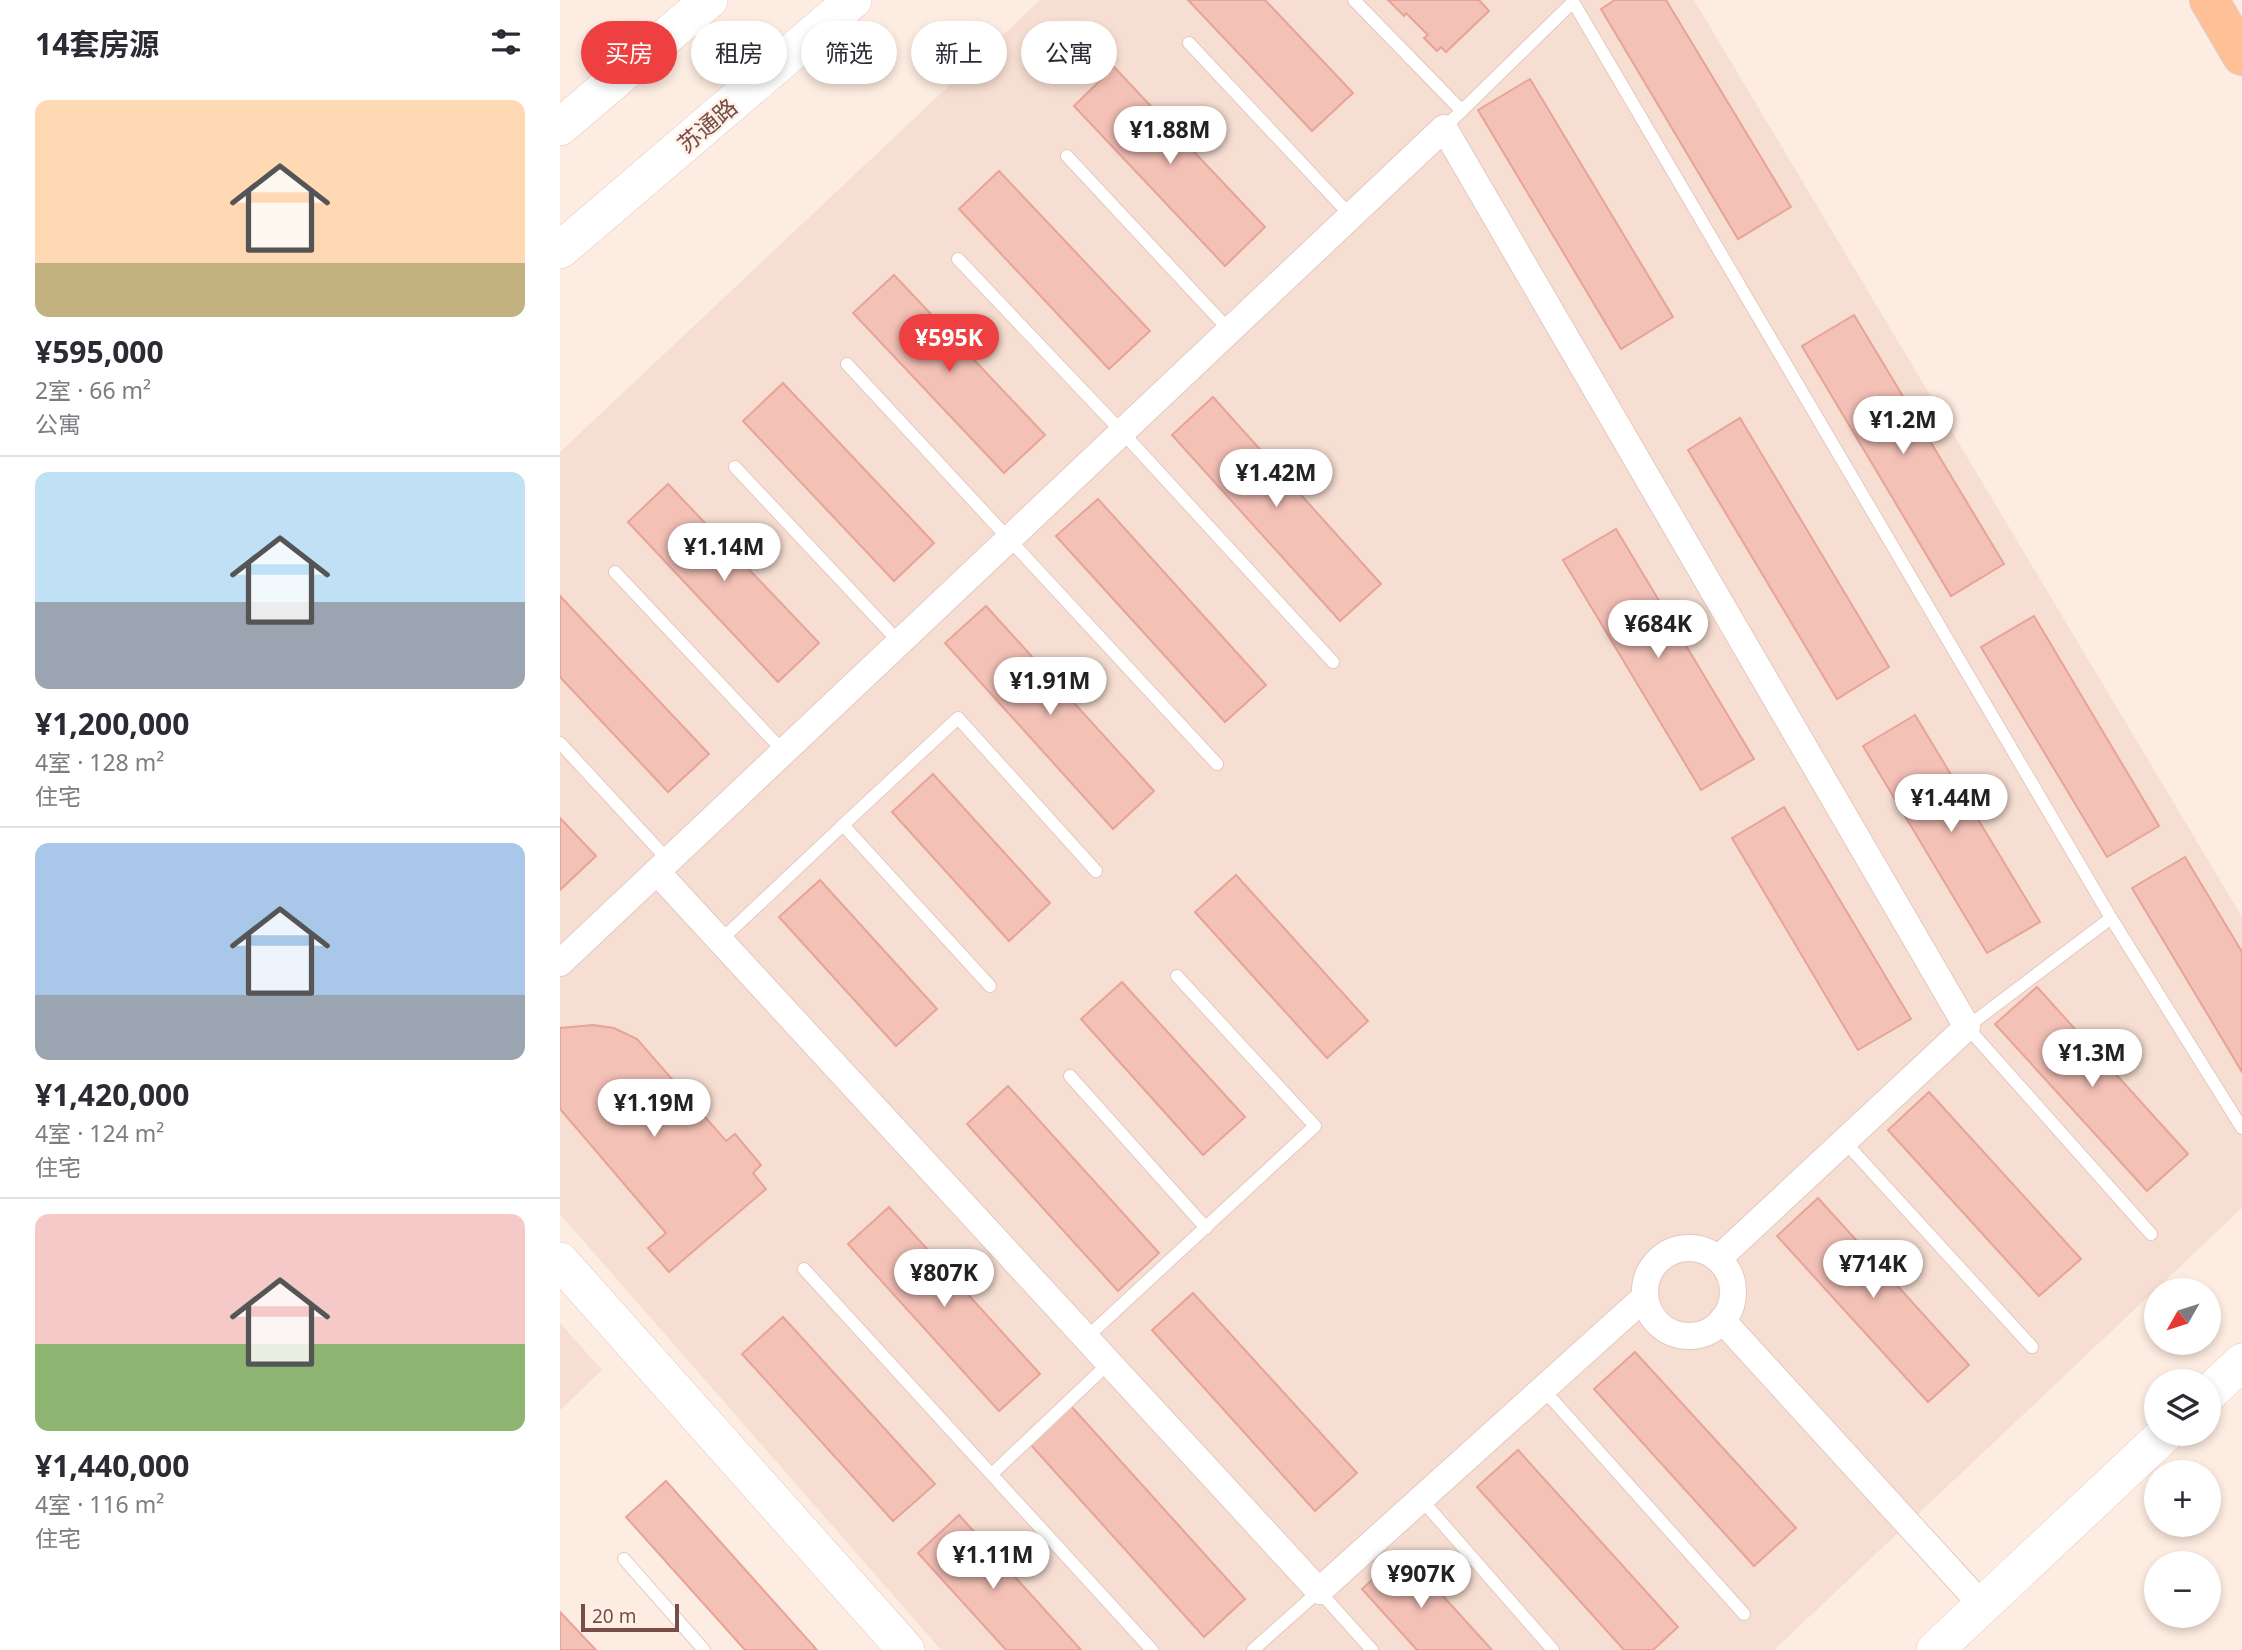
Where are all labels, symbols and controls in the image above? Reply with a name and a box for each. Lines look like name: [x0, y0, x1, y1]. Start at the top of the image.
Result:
chip: 买房: [581, 21, 677, 84]
chip: 租房: [691, 21, 787, 84]
chip: 筛选: [801, 21, 897, 84]
chip: 新上: [911, 21, 1007, 84]
chip: 公寓: [1021, 21, 1117, 84]
text: 14套房源: [35, 23, 159, 64]
icon: filters: [487, 23, 525, 61]
street label: 苏通路: [670, 91, 744, 159]
pin: ¥1.88M: [1113, 106, 1227, 166]
text: ¥1.88M: [1130, 113, 1210, 145]
icon: home: [217, 145, 343, 271]
pin: ¥595K: [900, 314, 998, 374]
text: ¥595K: [915, 321, 983, 353]
text: ¥595,000: [35, 331, 164, 372]
text: 2室 · 66 m²: [35, 374, 151, 406]
pin: ¥1.2M: [1854, 396, 1952, 456]
text: ¥1.2M: [1869, 403, 1937, 435]
text: 公寓: [35, 408, 81, 440]
pin: ¥1.42M: [1219, 449, 1333, 509]
text: ¥1.42M: [1236, 456, 1316, 488]
icon: home: [217, 517, 343, 643]
pin: ¥1.14M: [667, 524, 781, 583]
text: ¥1.14M: [684, 530, 764, 562]
pin: ¥684K: [1609, 600, 1707, 660]
text: ¥684K: [1624, 607, 1692, 639]
pin: ¥1.91M: [993, 658, 1107, 717]
text: ¥1.91M: [1010, 664, 1090, 696]
text: ¥1,200,000: [35, 703, 189, 744]
text: 4室 · 128 m²: [35, 746, 164, 778]
pin: ¥1.44M: [1894, 774, 2008, 834]
text: 住宅: [35, 780, 81, 812]
text: ¥1.44M: [1911, 781, 1991, 813]
icon: home: [217, 888, 343, 1014]
pin: ¥1.3M: [2043, 1030, 2141, 1089]
text: ¥1.3M: [2058, 1036, 2126, 1068]
text: ¥1,420,000: [35, 1074, 189, 1115]
pin: ¥1.19M: [597, 1080, 711, 1139]
text: ¥1.19M: [614, 1086, 694, 1118]
text: 4室 · 124 m²: [35, 1117, 164, 1149]
text: 住宅: [35, 1151, 81, 1183]
pin: ¥714K: [1824, 1240, 1922, 1300]
text: ¥714K: [1839, 1247, 1907, 1279]
pin: ¥807K: [895, 1250, 993, 1309]
text: ¥807K: [910, 1256, 978, 1288]
icon: home: [217, 1259, 343, 1385]
north arrow: [2144, 1278, 2221, 1354]
map controls: [2144, 1278, 2221, 1628]
button: layers: [2144, 1369, 2221, 1446]
text: ¥1,440,000: [35, 1445, 189, 1486]
button: +: [2144, 1460, 2221, 1537]
text: 4室 · 116 m²: [35, 1488, 164, 1520]
text: 住宅: [35, 1522, 81, 1554]
pin: ¥1.11M: [936, 1532, 1050, 1591]
text: ¥1.11M: [953, 1538, 1033, 1570]
pin: ¥907K: [1372, 1550, 1470, 1610]
button: −: [2144, 1551, 2221, 1628]
text: ¥907K: [1387, 1557, 1455, 1589]
scale bar: [581, 1601, 679, 1633]
text: 20 m: [592, 1603, 636, 1629]

